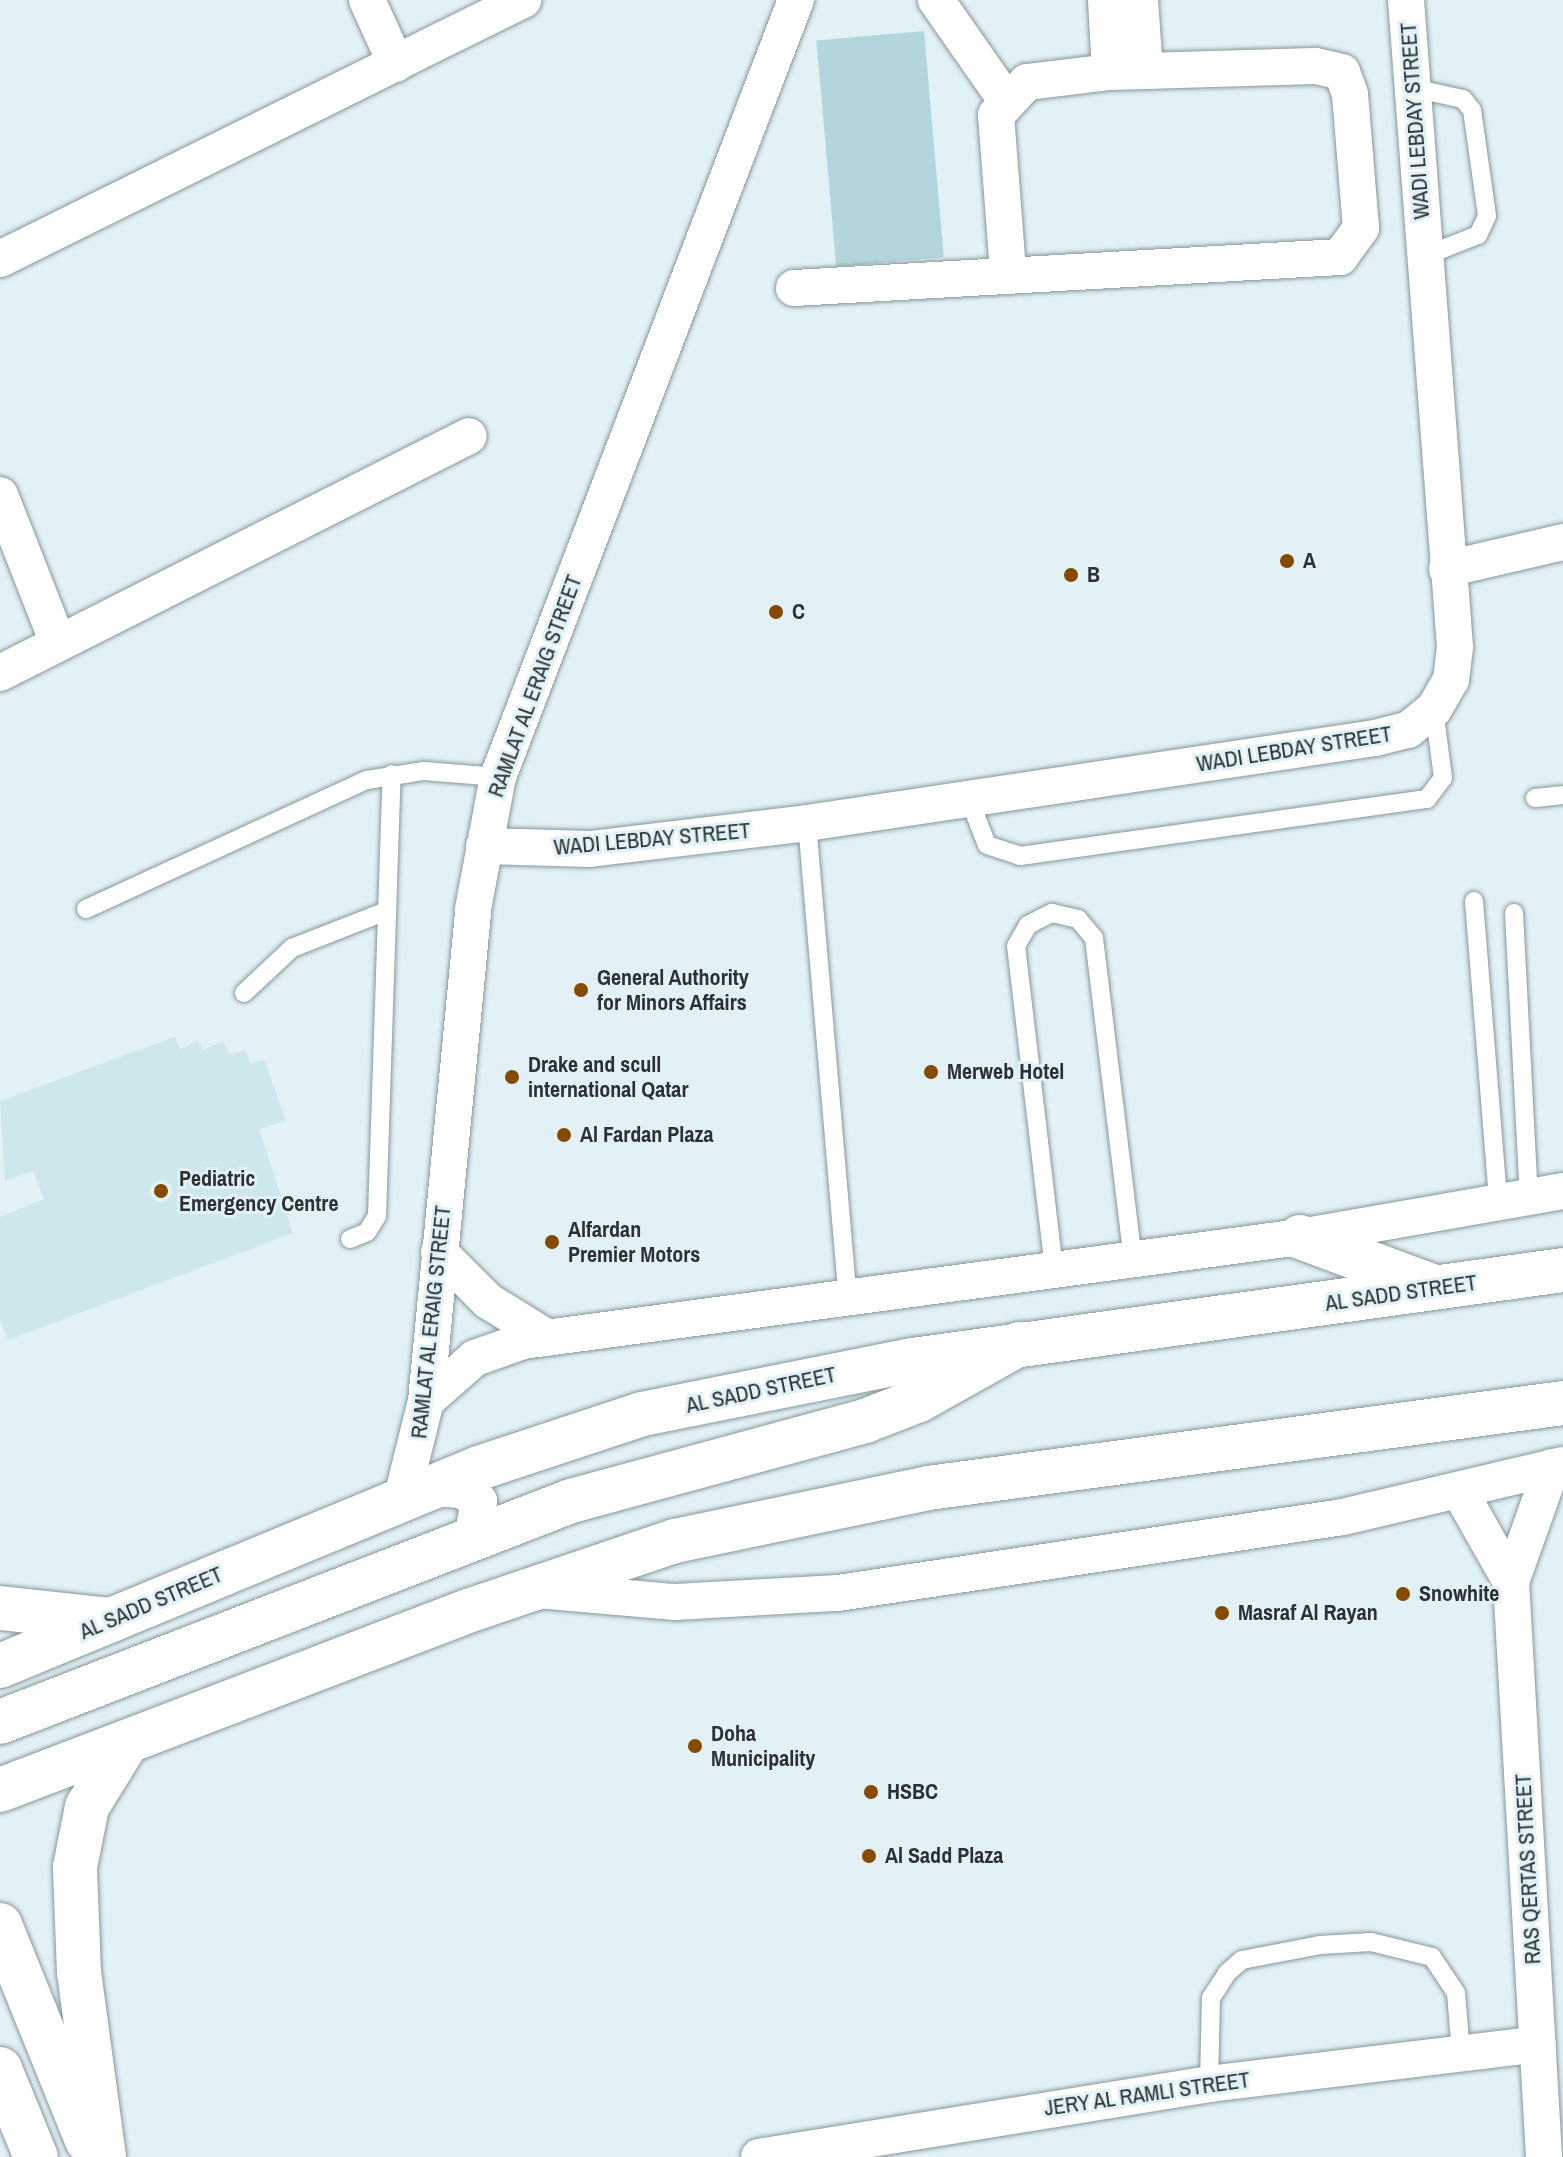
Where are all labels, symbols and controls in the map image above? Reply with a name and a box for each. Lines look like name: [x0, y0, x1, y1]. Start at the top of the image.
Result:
street label: WADI LEBDAY STREET: [1395, 22, 1435, 220]
place label: A: [1303, 548, 1316, 574]
marker: A: [1278, 552, 1296, 570]
place label: B: [1087, 562, 1100, 588]
marker: B: [1062, 566, 1080, 584]
street label: RAMLAT AL ERAIG STREET: [482, 570, 588, 802]
place label: C: [792, 599, 805, 625]
marker: C: [767, 603, 785, 621]
street label: WADI LEBDAY STREET: [1194, 721, 1394, 777]
street label: WADI LEBDAY STREET: [552, 817, 752, 861]
place label: General Authority for Minors Affairs: [597, 964, 749, 1016]
marker: General Authority for Minors Affairs: [572, 981, 590, 999]
place label: Drake and scull international Qatar: [528, 1051, 688, 1102]
place label: Merweb Hotel: [947, 1059, 1064, 1085]
marker: Merweb Hotel: [922, 1063, 940, 1081]
marker: Drake and scull international Qatar: [503, 1068, 521, 1086]
place label: Al Fardan Plaza: [580, 1122, 713, 1148]
marker: Al Fardan Plaza: [555, 1126, 573, 1144]
place label: Pediatric Emergency Centre: [179, 1165, 338, 1216]
marker: Pediatric Emergency Centre: [150, 1180, 172, 1202]
street label: RAMLAT AL ERAIG STREET: [406, 1203, 456, 1441]
place label: Alfardan Premier Motors: [568, 1216, 700, 1268]
marker: Alfardan Premier Motors: [543, 1233, 561, 1251]
street label: AL SADD STREET: [1323, 1269, 1479, 1317]
street label: AL SADD STREET: [683, 1361, 839, 1419]
street label: AL SADD STREET: [75, 1561, 227, 1645]
place label: Snowhite: [1419, 1581, 1499, 1607]
marker: Snowhite: [1394, 1585, 1412, 1603]
place label: Masraf Al Rayan: [1238, 1600, 1378, 1626]
marker: Masraf Al Rayan: [1213, 1604, 1231, 1622]
place label: Doha Municipality: [711, 1720, 815, 1772]
marker: Doha Municipality: [686, 1737, 704, 1755]
street label: RAS QERTAS STREET: [1510, 1773, 1546, 1965]
place label: HSBC: [887, 1779, 938, 1805]
marker: HSBC: [862, 1783, 880, 1801]
place label: Al Sadd Plaza: [885, 1843, 1003, 1869]
marker: Al Sadd Plaza: [860, 1847, 878, 1865]
street label: JERY AL RAMLI STREET: [1042, 2066, 1252, 2122]

